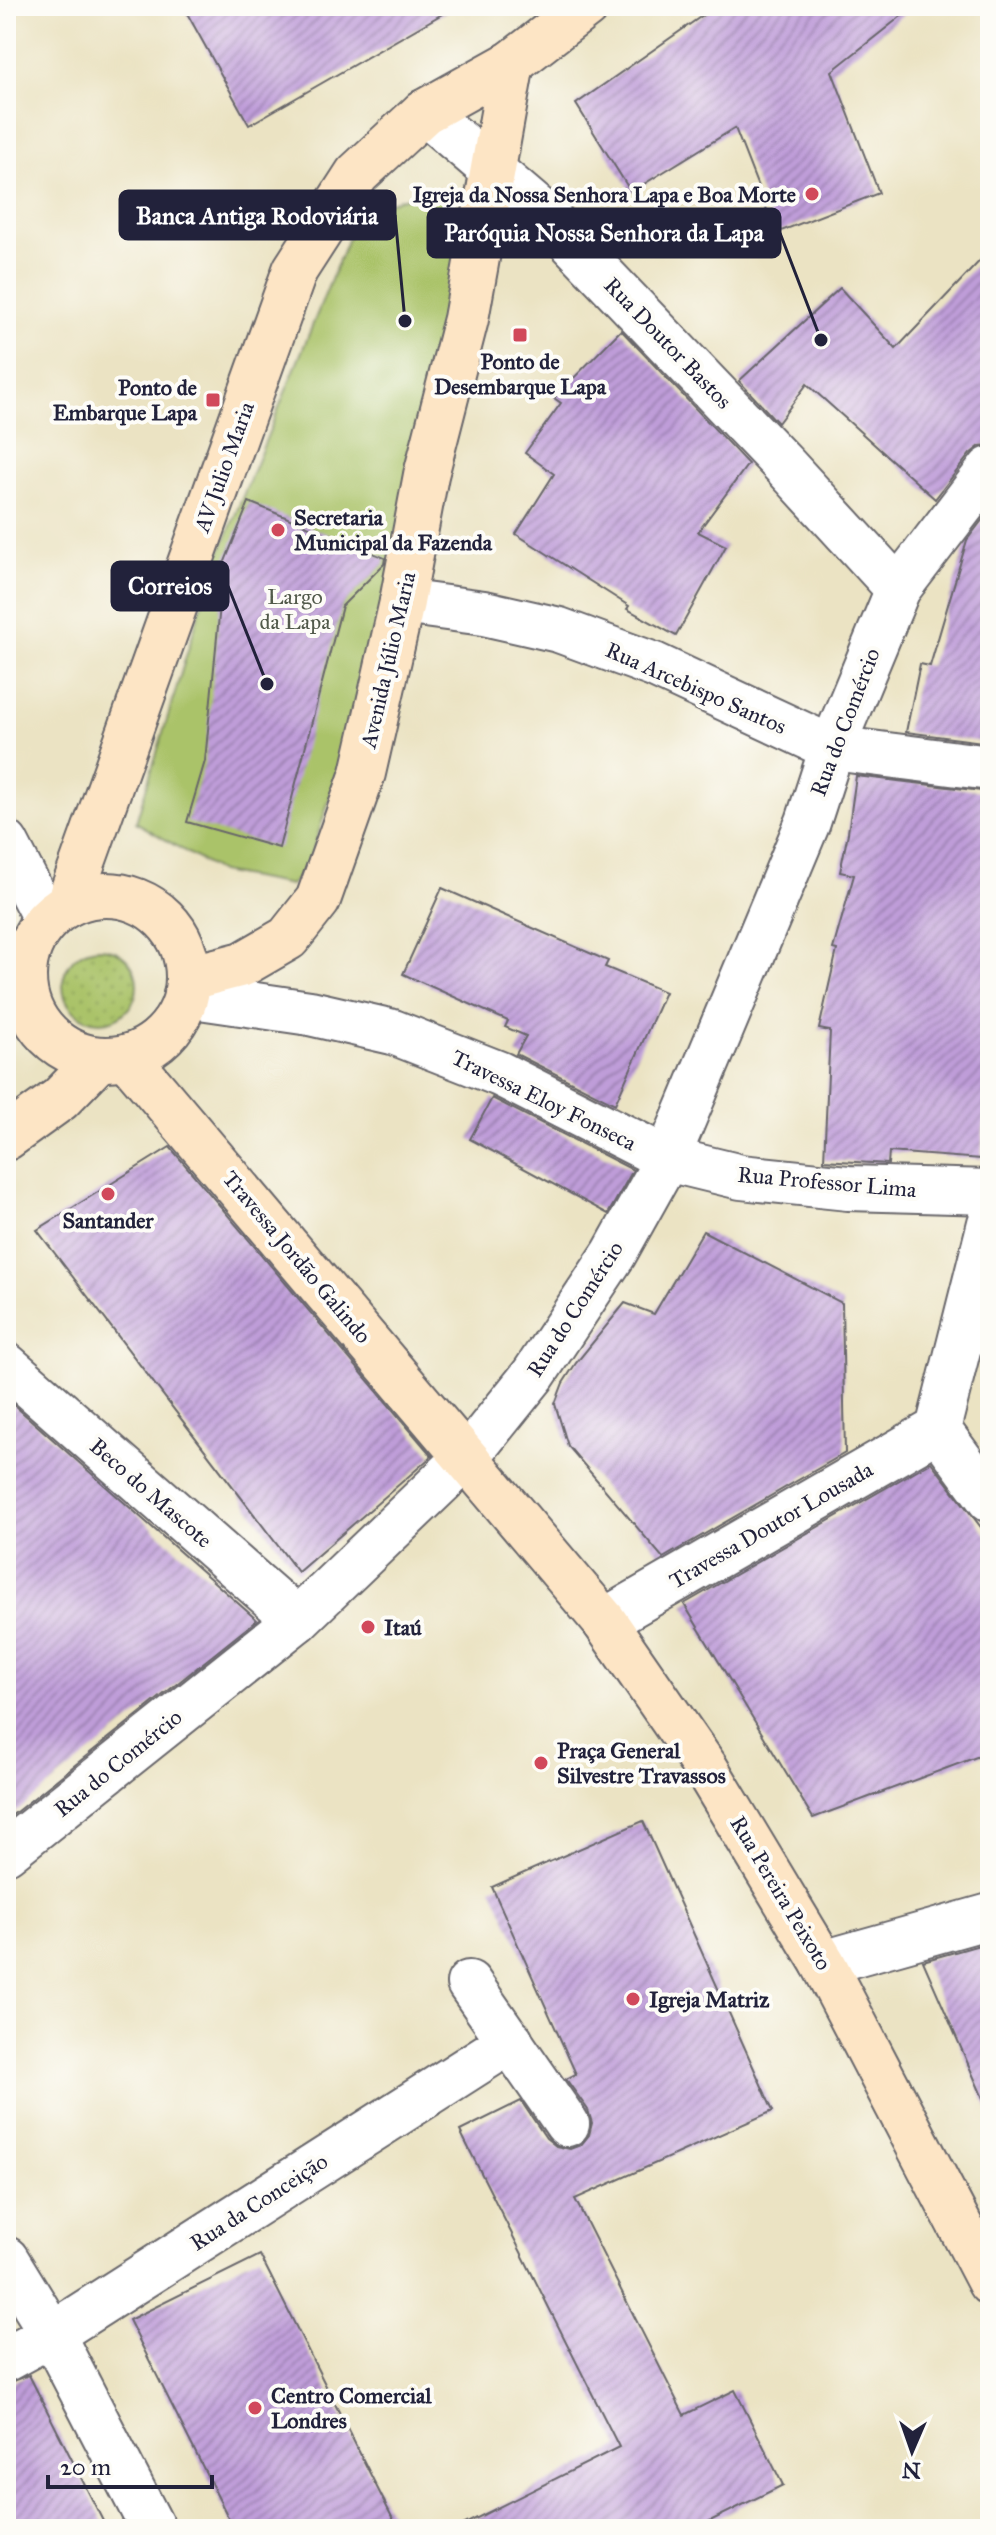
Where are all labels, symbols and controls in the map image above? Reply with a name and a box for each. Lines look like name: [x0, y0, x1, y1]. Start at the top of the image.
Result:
place label: Igreja da Nossa Senhora Lapa e Boa Morte: [413, 181, 796, 208]
marker: Igreja da Nossa Senhora Lapa e Boa Morte: [803, 185, 821, 203]
callout: Banca Antiga Rodoviária: [120, 191, 395, 239]
text: Banca Antiga Rodoviária: [136, 201, 379, 231]
callout: Paróquia Nossa Senhora da Lapa: [428, 209, 780, 257]
text: Paróquia Nossa Senhora da Lapa: [444, 218, 765, 248]
street label: Rua Doutor Bastos: [598, 272, 738, 414]
marker: Ponto de Desembarque Lapa: [511, 326, 529, 344]
place label: Ponto de Desembarque Lapa: [434, 348, 607, 400]
place label: Ponto de Embarque Lapa: [53, 374, 198, 426]
marker: Ponto de Embarque Lapa: [204, 391, 222, 409]
street label: AV Julio Maria: [188, 397, 260, 537]
place label: Secretaria Municipal da Fazenda: [294, 504, 493, 556]
marker: Secretaria Municipal da Fazenda: [269, 521, 287, 539]
callout: Correios: [112, 562, 228, 610]
street label: Avenida Júlio Maria: [354, 569, 422, 752]
text: Correios: [128, 571, 212, 601]
park label: Largo da Lapa: [260, 583, 331, 635]
street label: Rua Arcebispo Santos: [601, 636, 791, 740]
street label: Rua do Comércio: [804, 644, 886, 800]
street label: Travessa Eloy Fonseca: [447, 1044, 641, 1157]
street label: Rua Professor Lima: [736, 1161, 918, 1203]
street label: Travessa Jordão Galindo: [217, 1165, 377, 1349]
marker: Santander: [99, 1185, 117, 1203]
place label: Santander: [62, 1207, 154, 1234]
street label: Rua do Comércio: [521, 1236, 629, 1382]
street label: Beco do Mascote: [84, 1432, 218, 1554]
street label: Travessa Doutor Lousada: [664, 1455, 878, 1594]
place label: Itaú: [384, 1614, 422, 1641]
marker: Itaú: [359, 1618, 377, 1636]
street label: Rua do Comércio: [49, 1703, 187, 1823]
place label: Praça General Silvestre Travassos: [557, 1737, 726, 1789]
marker: Praça General Silvestre Travassos: [532, 1754, 550, 1772]
street label: Rua Pereira Peixoto: [724, 1811, 838, 1975]
place label: Igreja Matriz: [649, 1986, 770, 2013]
marker: Igreja Matriz: [624, 1990, 642, 2008]
street label: Rua da Conceição: [185, 2148, 333, 2256]
place label: Centro Comercial Londres: [271, 2382, 432, 2434]
marker: Centro Comercial Londres: [246, 2399, 264, 2417]
north arrow: [872, 2411, 952, 2491]
scale bar: [48, 2439, 212, 2489]
text: 20 m: [60, 2452, 111, 2482]
text: N: [901, 2457, 921, 2484]

